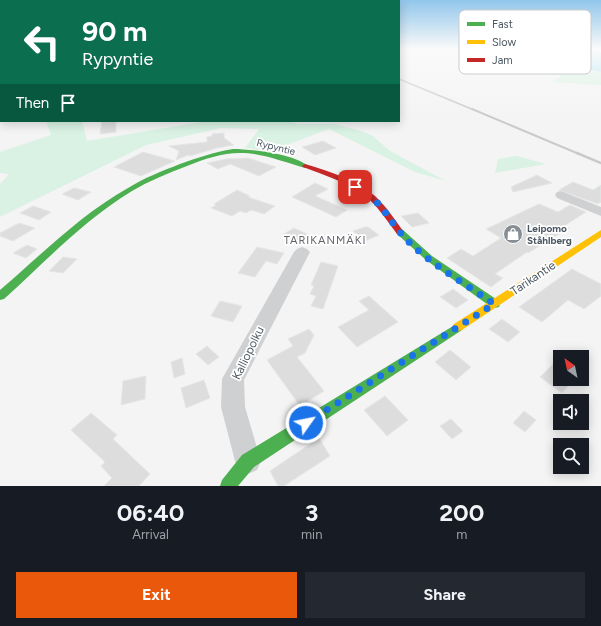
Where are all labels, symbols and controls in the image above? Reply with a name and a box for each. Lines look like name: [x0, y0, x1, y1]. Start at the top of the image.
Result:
legend: [459, 10, 591, 74]
text: 90 m: [82, 14, 147, 48]
icon: left: [16, 16, 68, 68]
text: Fast: [492, 18, 513, 31]
text: Slow: [492, 36, 516, 49]
text: Rypyntie: [82, 48, 153, 70]
text: Jam: [492, 54, 513, 67]
icon: arrive: [57, 92, 79, 114]
text: Then: [16, 94, 49, 112]
street label: Rypyntie: [255, 136, 297, 158]
pin: [338, 170, 372, 204]
icon: arrive: [344, 176, 366, 198]
place label: Leipomo Ståhlberg: [527, 222, 572, 247]
shop icon: Leipomo Ståhlberg: [502, 223, 524, 245]
district label: TARIKANMÄKI: [284, 234, 366, 247]
street label: Tarikantie: [508, 258, 559, 298]
street label: Kalliopolku: [229, 324, 267, 382]
north arrow: [553, 350, 589, 386]
map controls: [553, 350, 589, 474]
button: sound: [553, 394, 589, 430]
position arrow: [285, 402, 327, 444]
button: search: [553, 438, 589, 474]
text: 06:40: [117, 498, 184, 527]
text: 3: [305, 498, 318, 527]
text: 200: [439, 498, 484, 527]
text: Arrival: [132, 527, 169, 542]
text: min: [301, 527, 322, 542]
text: m: [456, 527, 467, 542]
button: Exit: [16, 572, 297, 618]
button: Share: [305, 572, 585, 618]

